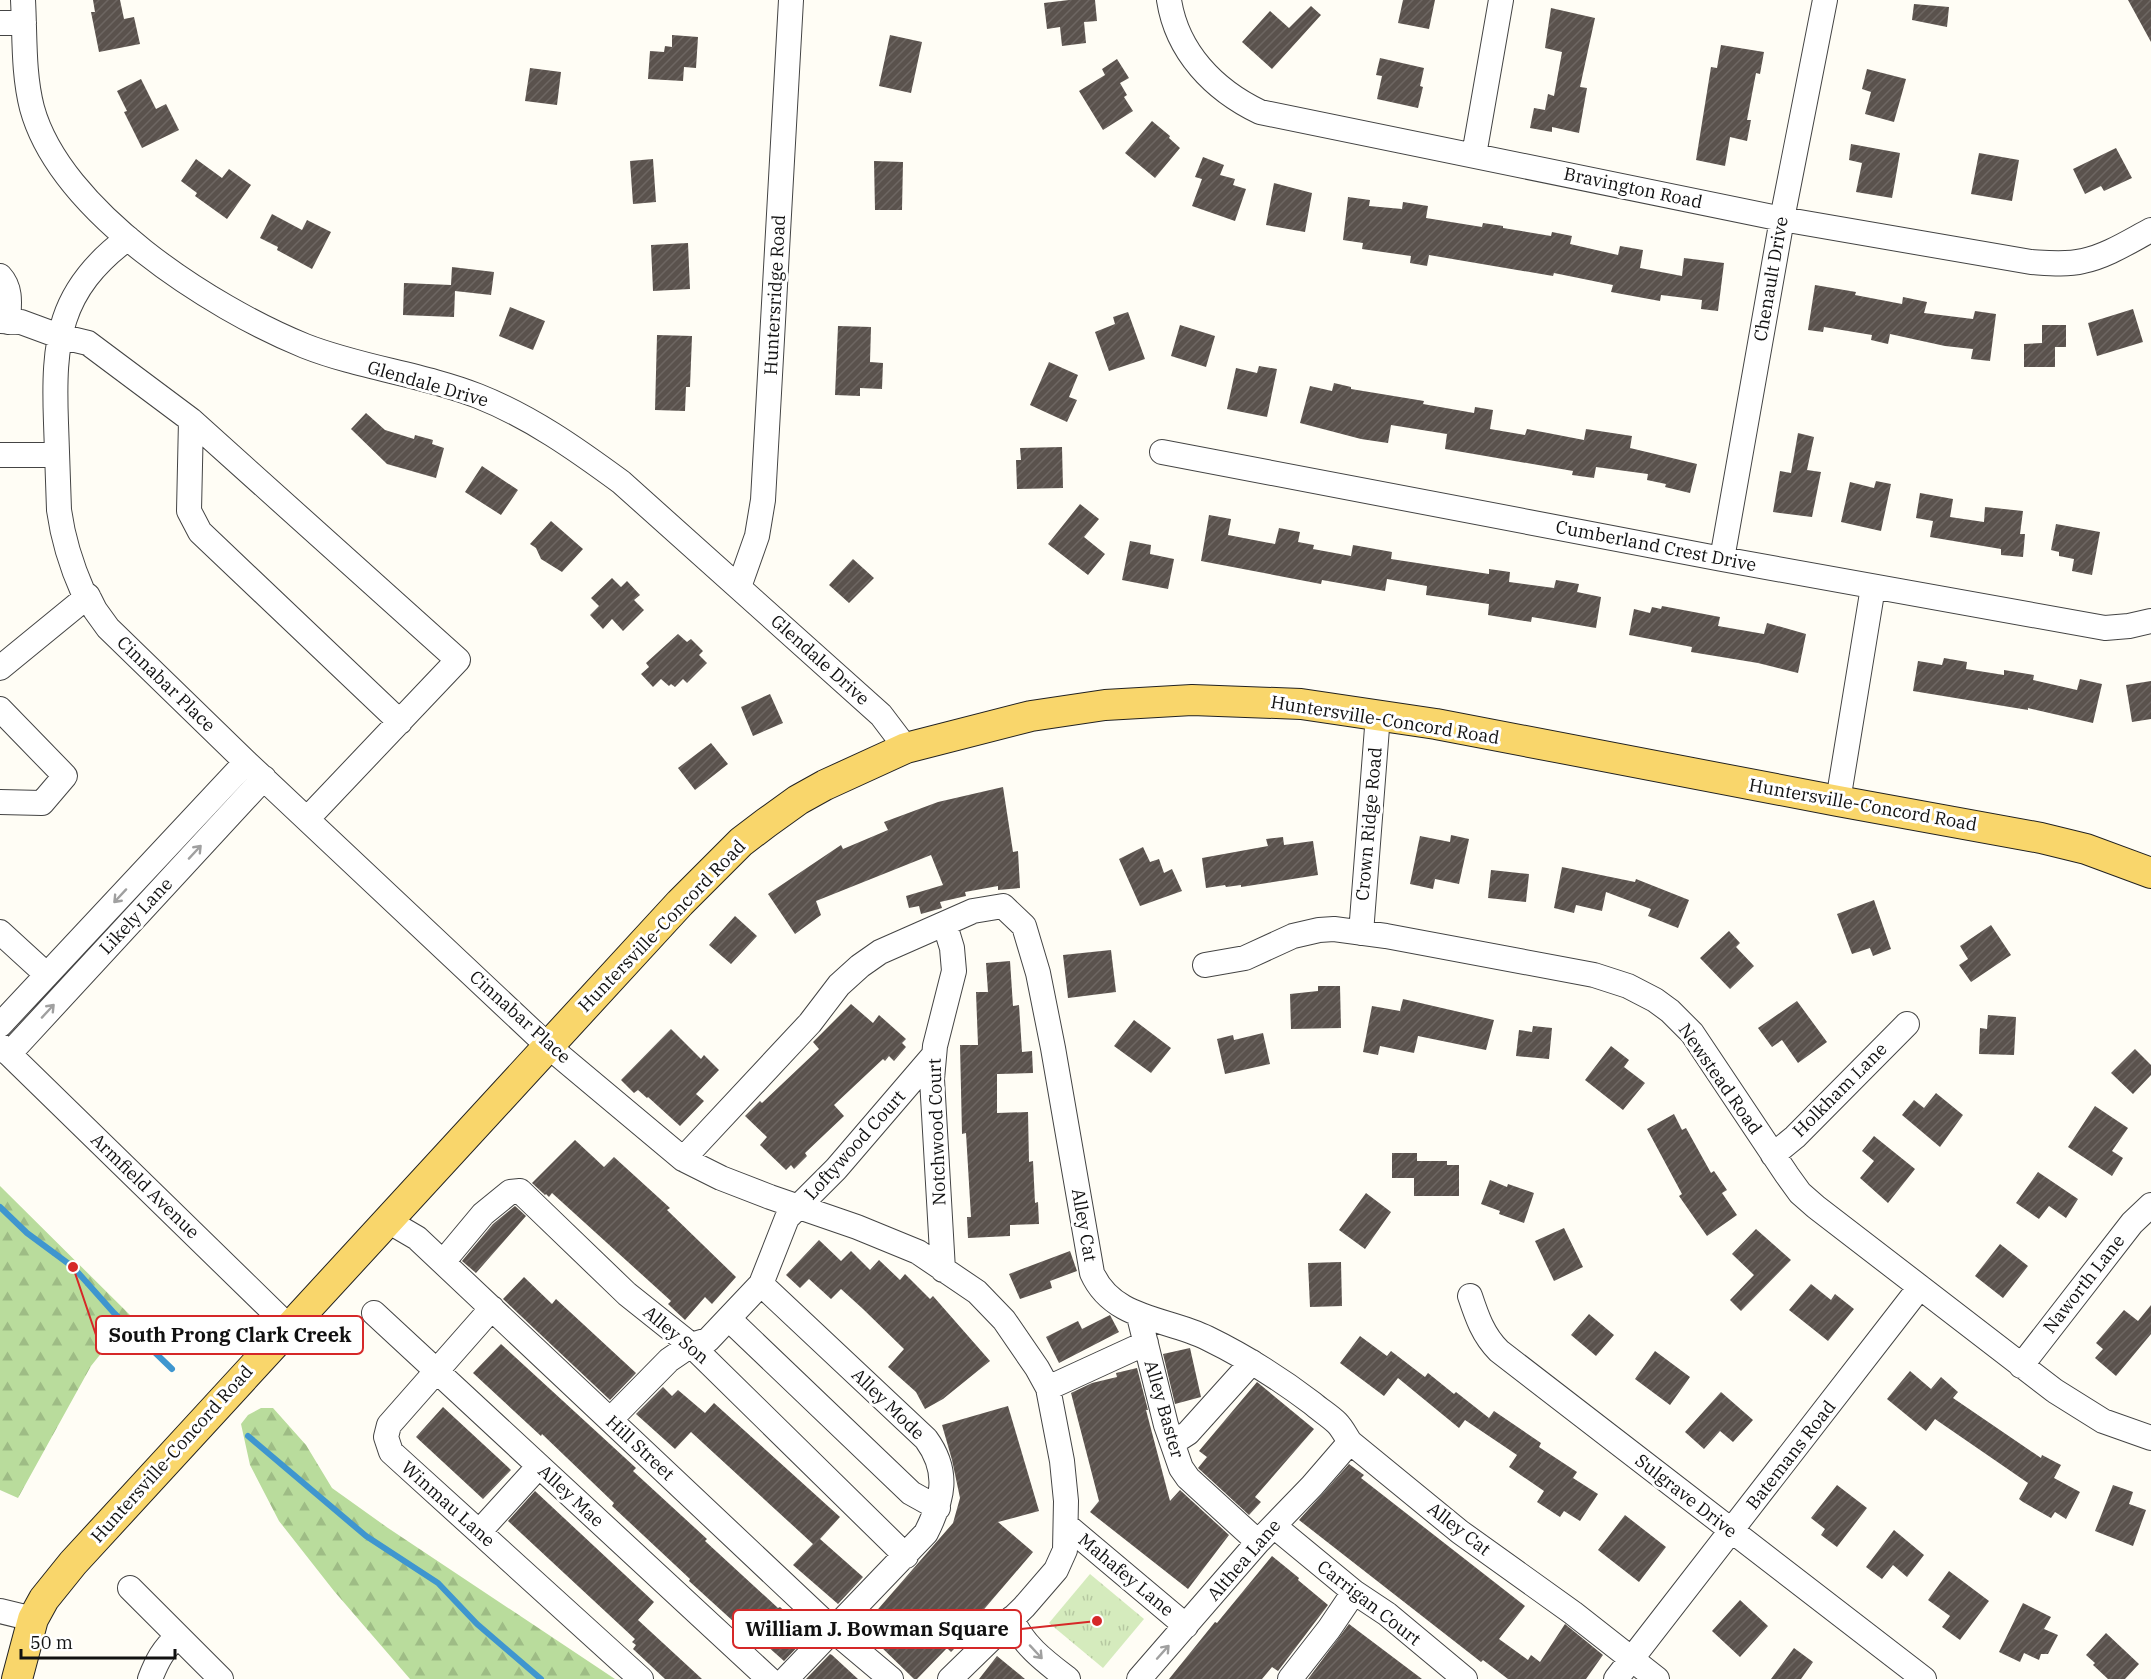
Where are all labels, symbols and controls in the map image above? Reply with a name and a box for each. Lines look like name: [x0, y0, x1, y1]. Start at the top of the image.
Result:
street label: Bravington Road: [1562, 162, 1705, 213]
street label: Huntersridge Road: [759, 214, 790, 376]
street label: Chenault Drive: [1748, 215, 1793, 343]
street label: Glendale Drive: [365, 355, 491, 412]
street label: Cumberland Crest Drive: [1554, 515, 1758, 576]
street label: Glendale Drive: [766, 609, 874, 710]
street label: Cinnabar Place: [112, 631, 220, 736]
street label: Huntersville-Concord Road: [1269, 690, 1501, 749]
street label: Crown Ridge Road: [1350, 746, 1387, 902]
street label: Huntersville-Concord Road: [1747, 773, 1979, 836]
street label: Huntersville-Concord Road: [573, 834, 750, 1017]
one-way arrow: [188, 845, 202, 860]
street label: Likely Lane: [94, 872, 177, 959]
one-way arrow: [113, 889, 127, 904]
street label: Cinnabar Place: [465, 965, 576, 1068]
one-way arrow: [41, 1003, 55, 1018]
street label: Newstead Road: [1674, 1019, 1767, 1139]
street label: Holkham Lane: [1788, 1038, 1892, 1142]
street label: Notchwood Court: [922, 1058, 951, 1206]
street label: Loftywood Court: [799, 1085, 910, 1204]
street label: Armfield Avenue: [86, 1128, 205, 1243]
street label: Alley Cat: [1067, 1187, 1102, 1263]
street label: Naworth Lane: [2038, 1230, 2129, 1338]
street label: Alley Son: [639, 1301, 714, 1369]
callout: South Prong Clark Creek: [96, 1316, 363, 1354]
text: South Prong Clark Creek: [109, 1321, 352, 1348]
street label: Alley Baster: [1140, 1357, 1189, 1461]
street label: Huntersville-Concord Road: [86, 1360, 258, 1547]
street label: Alley Mode: [847, 1363, 930, 1444]
street label: Batemans Road: [1741, 1396, 1840, 1514]
street label: Hill Street: [601, 1410, 679, 1485]
street label: Sulgrave Drive: [1631, 1449, 1742, 1543]
street label: Winmau Lane: [397, 1456, 500, 1552]
street label: Alley Mae: [534, 1459, 609, 1532]
street label: Alley Cat: [1423, 1497, 1495, 1560]
street label: Althea Lane: [1202, 1514, 1285, 1605]
street label: Mahafey Lane: [1074, 1528, 1179, 1621]
street label: Carrigan Court: [1313, 1555, 1426, 1650]
callout: William J. Bowman Square: [733, 1610, 1021, 1648]
text: William J. Bowman Square: [745, 1615, 1009, 1642]
scale bar: [21, 1622, 176, 1660]
text: 50 m: [30, 1631, 73, 1654]
one-way arrow: [1029, 1644, 1043, 1659]
one-way arrow: [1156, 1645, 1170, 1660]

